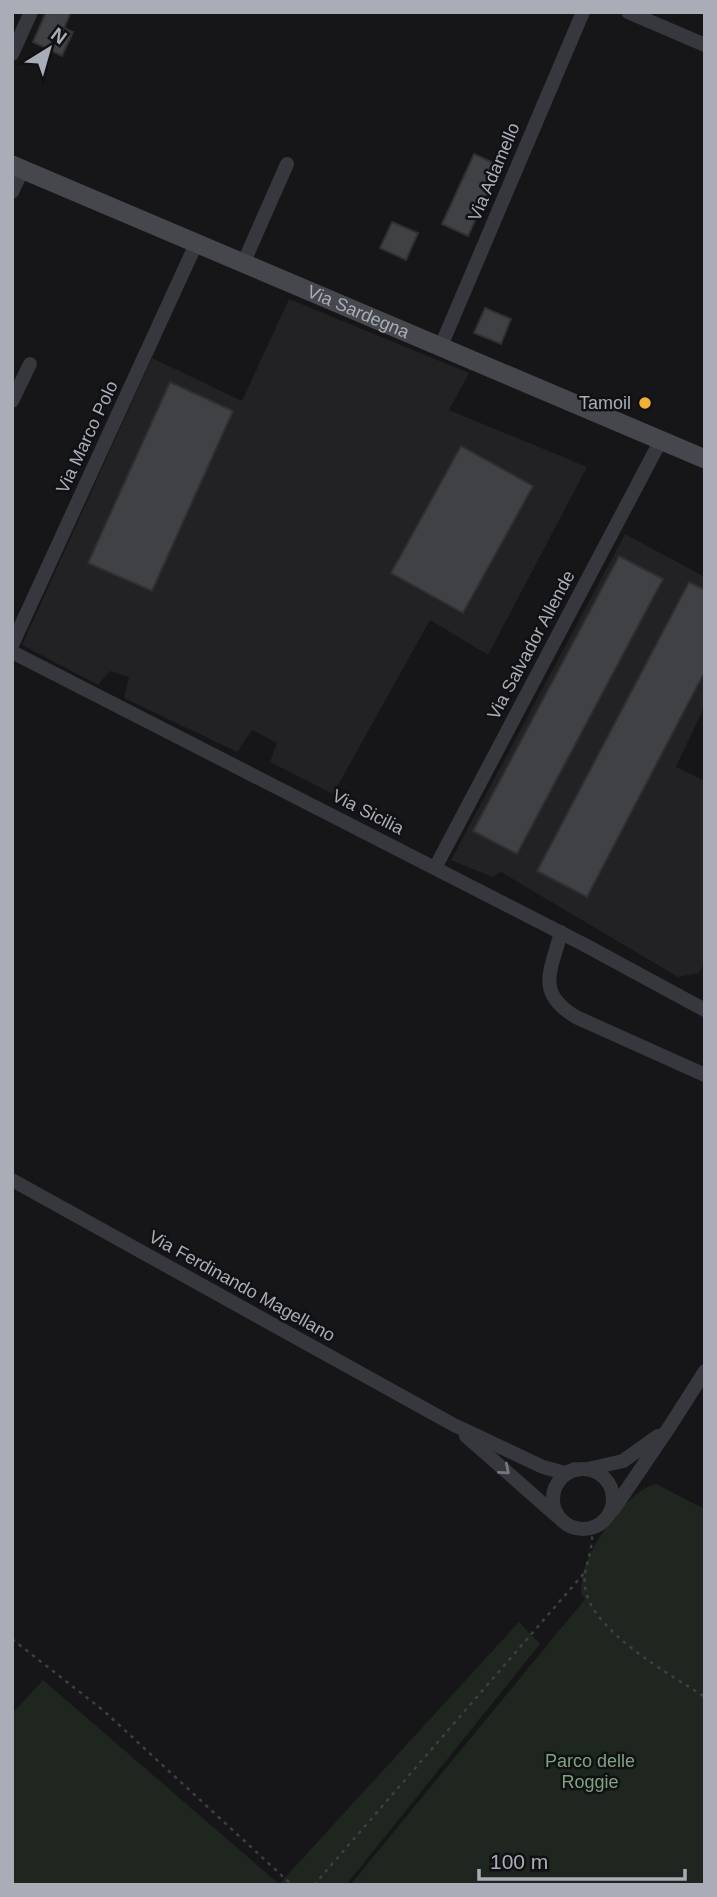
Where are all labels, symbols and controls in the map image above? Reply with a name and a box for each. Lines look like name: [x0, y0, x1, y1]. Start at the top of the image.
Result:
north arrow: [14, 14, 84, 84]
text: N: [47, 23, 71, 48]
street label: Via Adamello: [464, 120, 524, 224]
street label: Via Sardegna: [304, 281, 413, 343]
street label: Via Marco Polo: [52, 378, 122, 496]
place label: Tamoil: [579, 393, 631, 413]
marker: Tamoil: [637, 395, 653, 411]
street label: Via Salvador Allende: [483, 567, 579, 723]
street label: Via Sicilia: [329, 785, 408, 839]
street label: Via Ferdinando Magellano: [145, 1226, 339, 1346]
one-way arrow: [497, 1462, 510, 1474]
park label: Parco delle Roggie: [545, 1751, 635, 1792]
scale bar: [479, 1838, 686, 1882]
text: 100 m: [490, 1850, 548, 1873]

